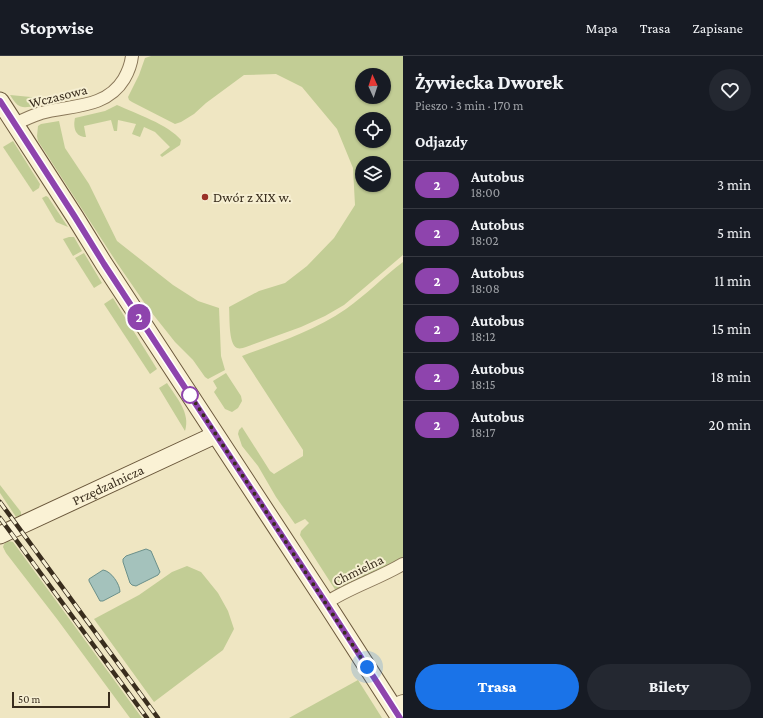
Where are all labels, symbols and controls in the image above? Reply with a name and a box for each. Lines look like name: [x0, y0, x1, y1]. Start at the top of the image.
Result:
text: Stopwise: [20, 17, 94, 38]
text: Mapa: [586, 20, 618, 36]
text: Trasa: [640, 20, 671, 36]
text: Zapisane: [693, 20, 743, 36]
north arrow: [355, 68, 391, 104]
map controls: [355, 68, 391, 192]
button: heart: [709, 69, 751, 111]
text: Żywiecka Dworek: [415, 72, 563, 93]
street label: Wczasowa: [27, 81, 89, 111]
text: Pieszo · 3 min · 170 m: [415, 98, 524, 113]
button: locate: [355, 112, 391, 148]
text: Odjazdy: [415, 134, 467, 150]
button: layers: [355, 156, 391, 192]
text: Autobus: [471, 169, 524, 185]
text: 2: [433, 177, 441, 193]
text: 3 min: [717, 177, 751, 193]
text: 18:00: [471, 185, 500, 200]
place label: Dwór z XIX w.: [213, 189, 291, 205]
marker: Dwór z XIX w.: [200, 192, 210, 202]
text: Autobus: [471, 217, 524, 233]
text: 2: [433, 225, 441, 241]
text: 5 min: [717, 225, 751, 241]
text: 18:02: [471, 233, 499, 248]
text: Autobus: [471, 265, 524, 281]
text: 2: [433, 273, 441, 289]
text: 11 min: [714, 273, 751, 289]
text: 18:08: [471, 281, 500, 296]
line badge: 2: [126, 304, 152, 330]
text: 2: [135, 309, 143, 325]
text: Autobus: [471, 313, 524, 329]
text: 2: [433, 321, 441, 337]
text: 15 min: [712, 321, 751, 337]
text: 18:12: [471, 329, 496, 344]
text: Autobus: [471, 361, 524, 377]
text: 2: [433, 369, 441, 385]
text: 18 min: [711, 369, 751, 385]
text: 18:15: [471, 377, 496, 392]
unlabelled marker: [181, 386, 199, 404]
text: Autobus: [471, 409, 524, 425]
text: 2: [433, 417, 441, 433]
text: 20 min: [709, 417, 751, 433]
text: 18:17: [471, 425, 496, 440]
street label: Przędzalnicza: [70, 461, 147, 508]
street label: Chmielna: [330, 551, 386, 589]
your location: [357, 657, 377, 677]
button: Trasa: [415, 664, 579, 710]
button: Bilety: [587, 664, 751, 710]
scale bar: [12, 690, 110, 709]
text: 50 m: [18, 693, 40, 705]

